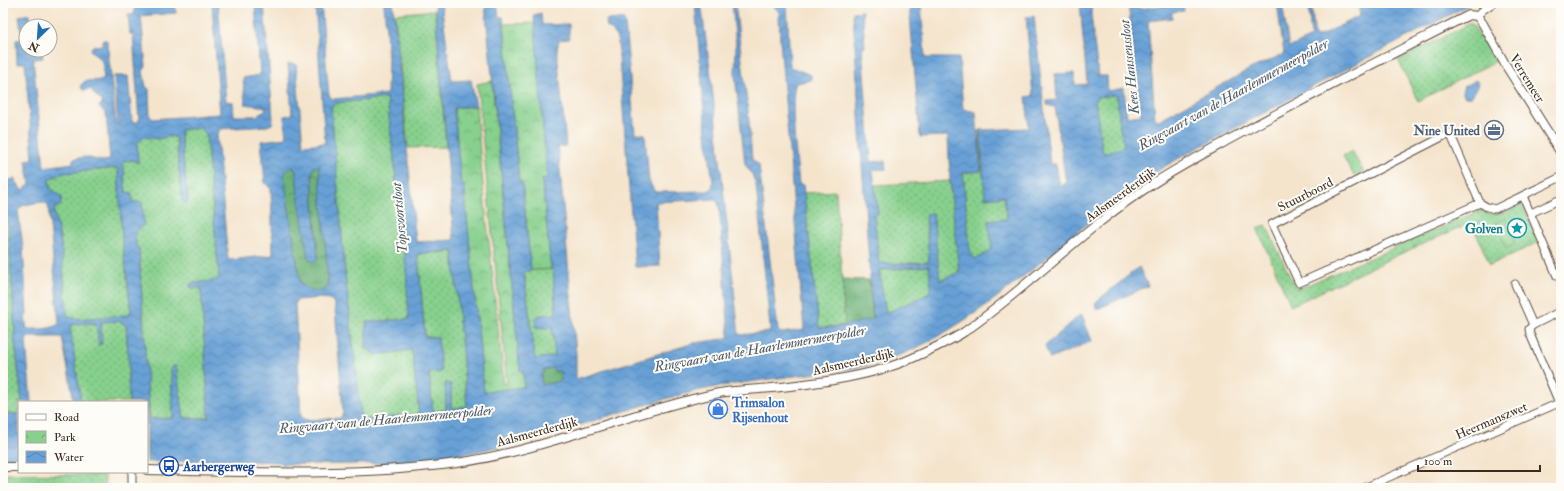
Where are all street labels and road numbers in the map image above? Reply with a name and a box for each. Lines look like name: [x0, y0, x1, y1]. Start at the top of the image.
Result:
street label: Verremeer: [1506, 51, 1548, 106]
street label: Aalsmeerderdijk: [1082, 164, 1159, 226]
street label: Stuurboord: [1275, 174, 1336, 216]
street label: Aalsmeerderdijk: [810, 345, 896, 379]
street label: Heermanszwet: [1453, 399, 1530, 443]
street label: Aalsmeerderdijk: [494, 413, 580, 451]

